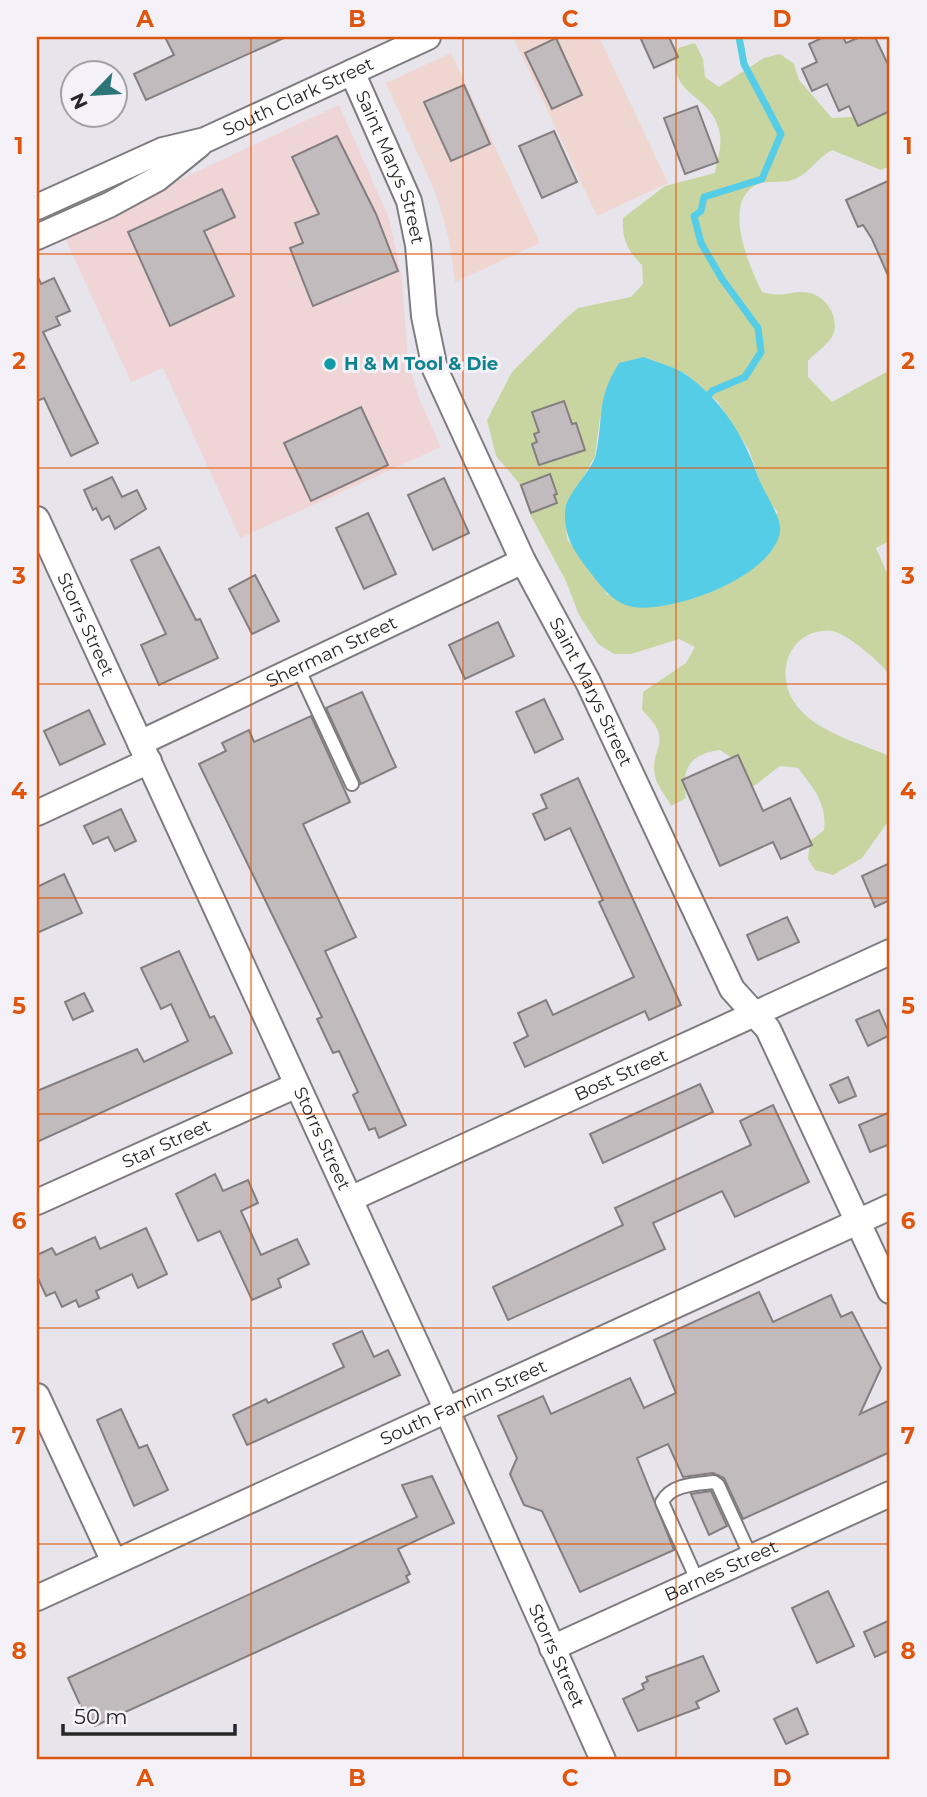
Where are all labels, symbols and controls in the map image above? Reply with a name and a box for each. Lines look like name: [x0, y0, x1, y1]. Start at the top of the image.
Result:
text: A: [135, 5, 154, 33]
text: B: [348, 5, 366, 33]
text: C: [562, 5, 579, 33]
text: D: [773, 5, 792, 33]
street label: South Clark Street: [219, 53, 377, 141]
north arrow: [60, 60, 130, 130]
street label: Saint Marys Street: [351, 87, 429, 246]
text: N: [65, 89, 93, 113]
text: 1: [14, 132, 24, 160]
text: 1: [903, 132, 913, 160]
text: 2: [12, 347, 26, 375]
text: 2: [901, 347, 915, 375]
place label: H & M Tool & Die: [344, 353, 498, 375]
marker: H & M Tool & Die: [322, 356, 338, 372]
text: 3: [11, 562, 26, 590]
text: 3: [900, 562, 915, 590]
street label: Storrs Street: [52, 569, 119, 680]
street label: Sherman Street: [262, 612, 400, 692]
street label: Saint Marys Street: [544, 614, 637, 770]
text: 4: [11, 777, 27, 805]
text: 4: [900, 777, 916, 805]
text: 5: [12, 992, 26, 1020]
text: 5: [901, 992, 915, 1020]
street label: Bost Street: [571, 1044, 671, 1106]
street label: Storrs Street: [289, 1083, 355, 1194]
street label: Star Street: [119, 1114, 214, 1173]
text: 6: [12, 1207, 27, 1235]
text: 6: [901, 1207, 916, 1235]
street label: South Fannin Street: [377, 1355, 550, 1450]
text: 7: [12, 1422, 26, 1450]
text: 7: [901, 1422, 915, 1450]
street label: Barnes Street: [661, 1536, 781, 1606]
street label: Storrs Street: [524, 1600, 589, 1711]
text: 8: [11, 1637, 27, 1665]
text: 8: [900, 1637, 916, 1665]
scale bar: [63, 1692, 234, 1736]
text: 50 m: [74, 1704, 128, 1729]
text: A: [135, 1764, 154, 1792]
text: B: [348, 1764, 366, 1792]
text: C: [562, 1764, 579, 1792]
text: D: [773, 1764, 792, 1792]

